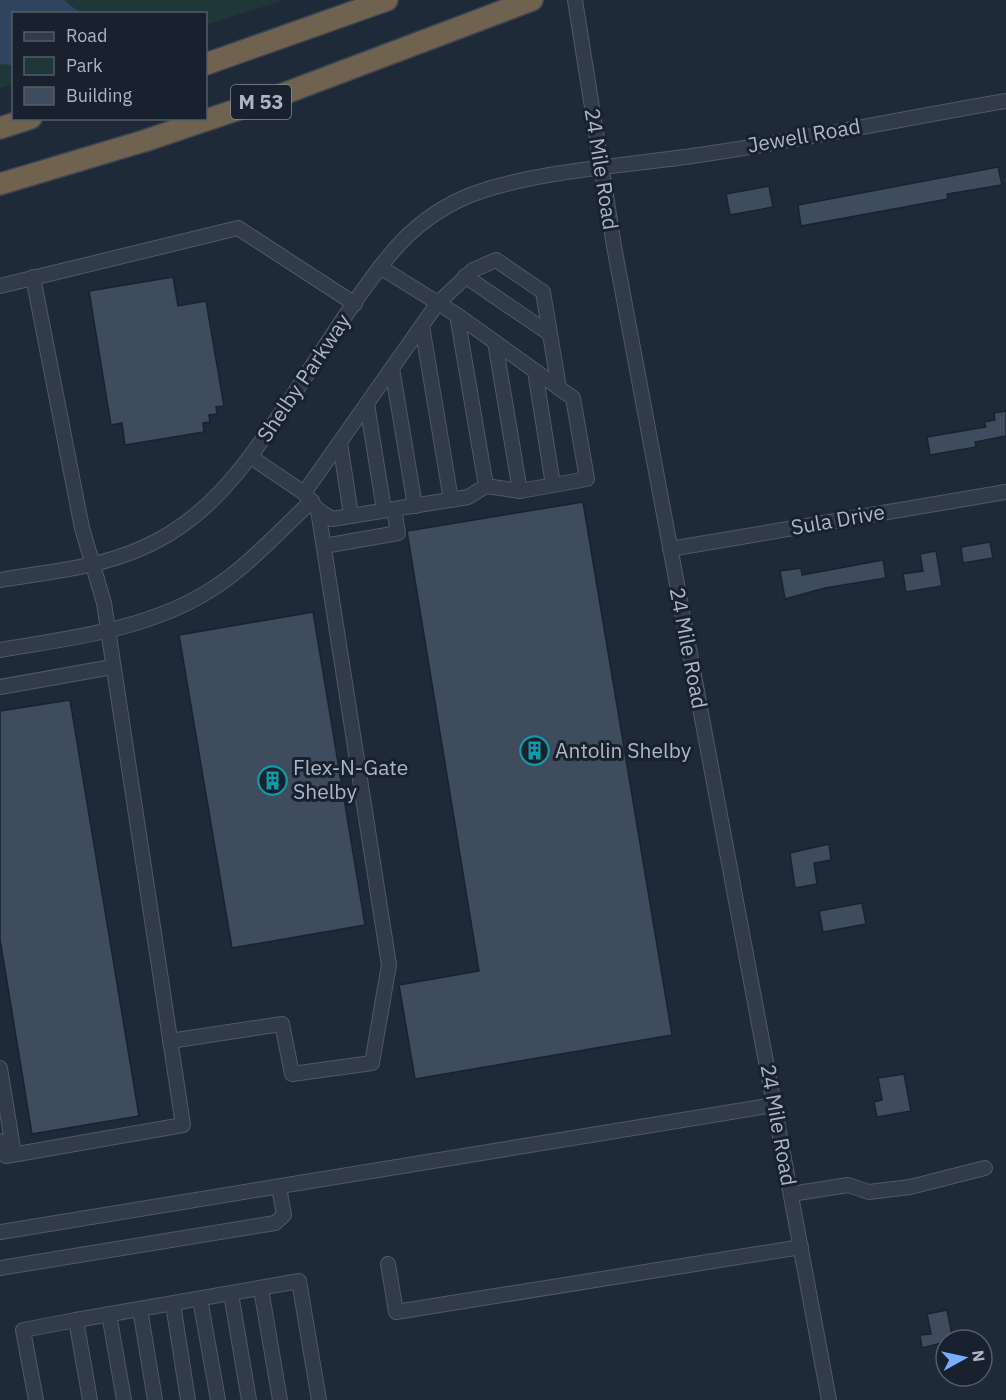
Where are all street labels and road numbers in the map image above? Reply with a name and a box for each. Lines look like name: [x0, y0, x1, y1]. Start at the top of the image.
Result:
road number: M 53: [231, 85, 291, 119]
street label: 24 Mile Road: [579, 106, 625, 232]
street label: Jewell Road: [745, 111, 863, 159]
street label: Shelby Parkway: [250, 307, 357, 447]
street label: Sula Drive: [789, 497, 887, 541]
street label: 24 Mile Road: [664, 585, 714, 711]
street label: 24 Mile Road: [755, 1062, 803, 1188]

